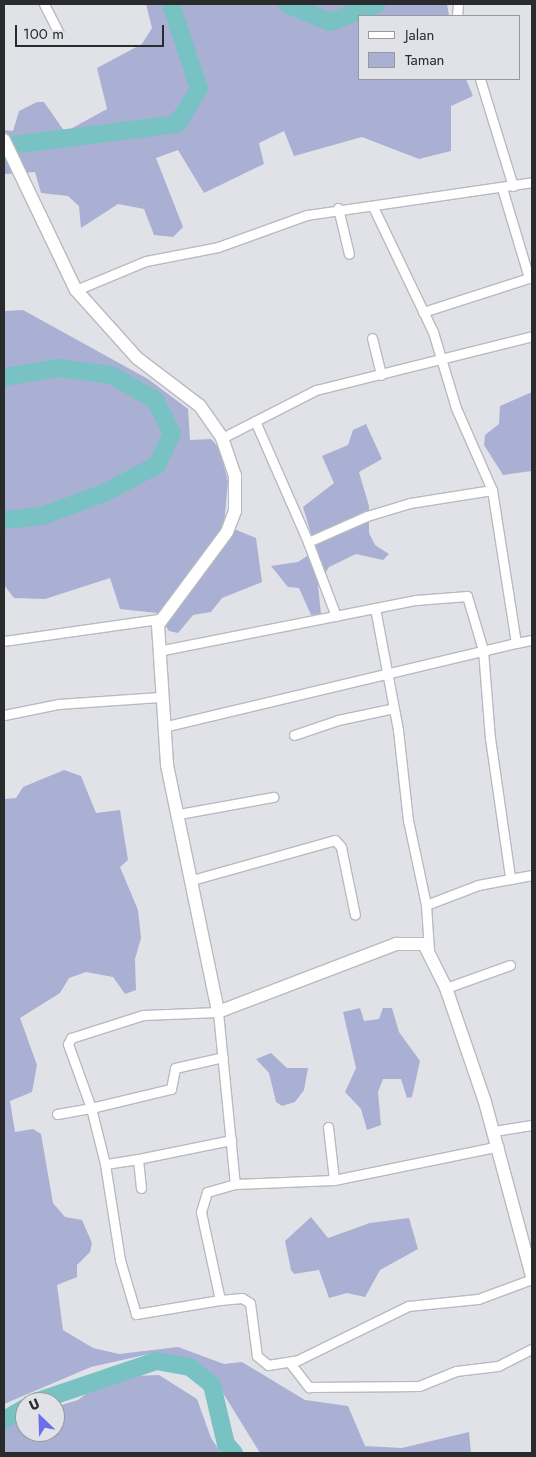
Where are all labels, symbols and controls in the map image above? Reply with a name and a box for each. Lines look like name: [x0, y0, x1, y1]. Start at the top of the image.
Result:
scale bar: [18, 15, 166, 47]
legend: [358, 15, 521, 80]
text: 100 m: [23, 23, 64, 45]
text: Jalan: [405, 24, 434, 46]
text: Taman: [405, 49, 444, 71]
north arrow: [15, 1392, 65, 1442]
text: U: [26, 1393, 43, 1415]

